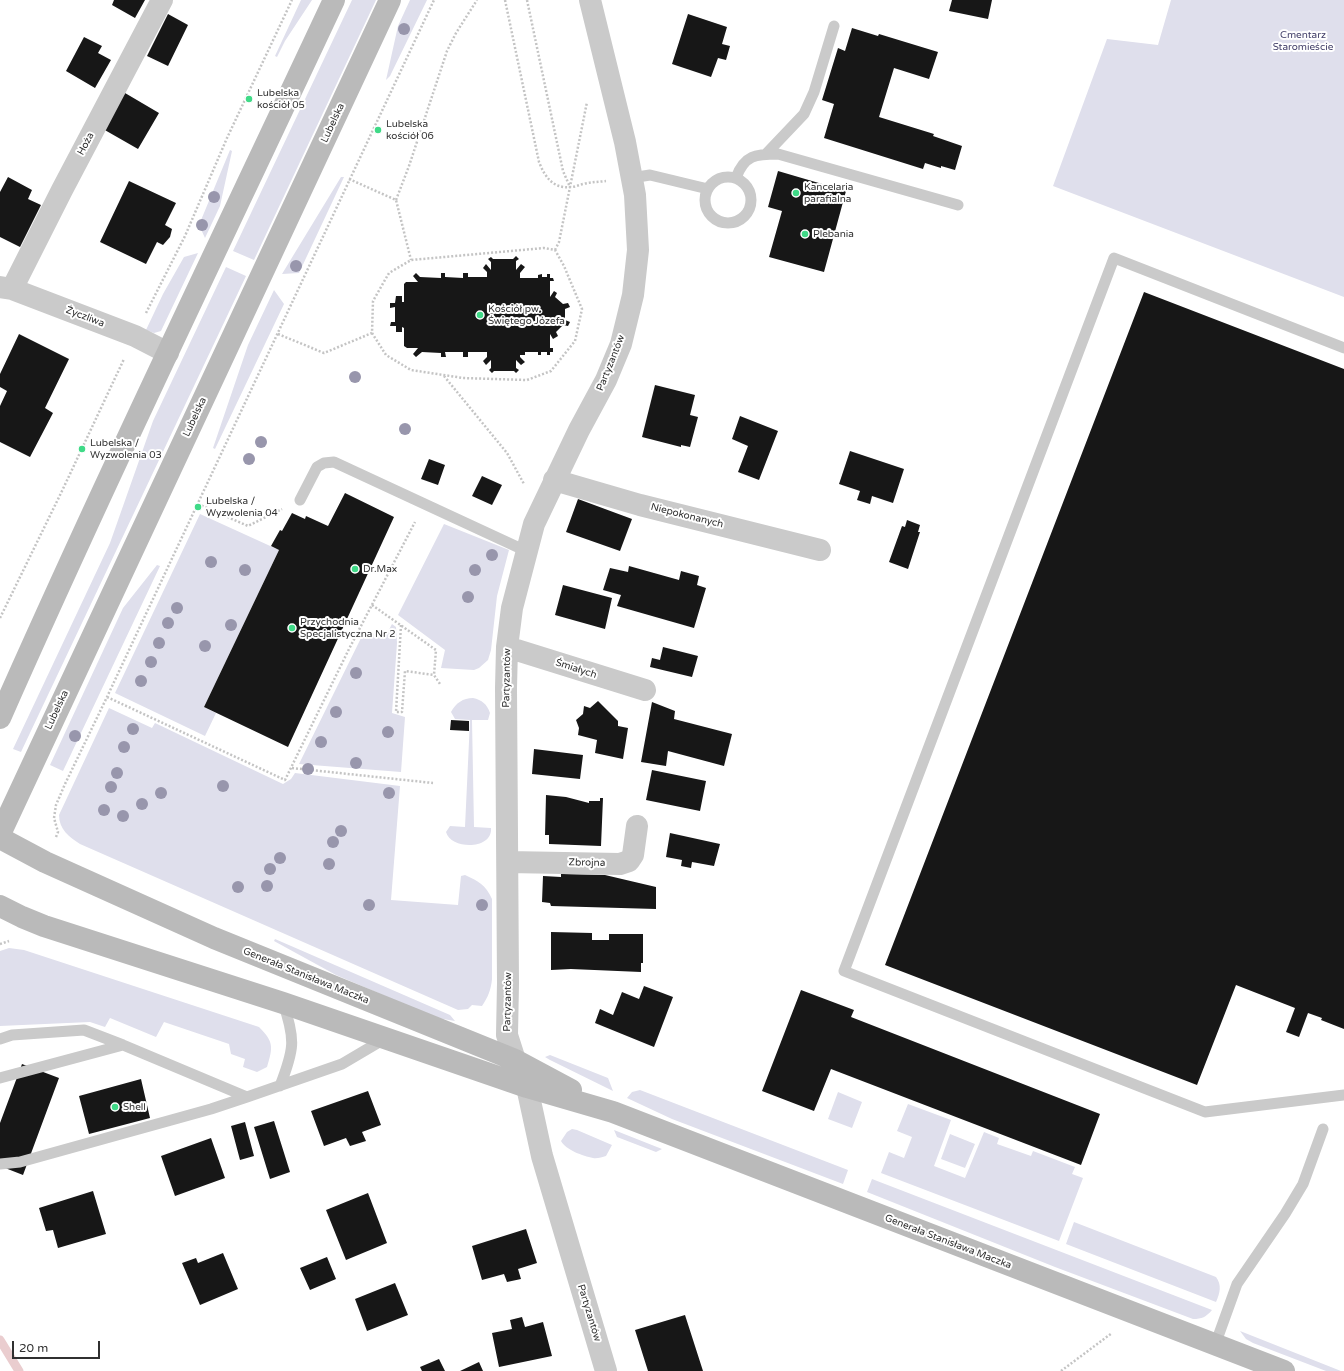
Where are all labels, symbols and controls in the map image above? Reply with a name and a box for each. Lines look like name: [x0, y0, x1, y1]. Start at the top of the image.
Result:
park label: Cmentarz Staromieście: [1273, 29, 1333, 52]
place label: Lubelska kościół 05: [257, 87, 305, 110]
marker: Lubelska kościół 05: [244, 94, 254, 104]
street label: Lubelska: [319, 101, 347, 145]
place label: Lubelska kościół 06: [386, 118, 434, 142]
marker: Lubelska kościół 06: [373, 125, 383, 135]
street label: Hoża: [75, 131, 97, 157]
place label: Kancelaria parafialna: [804, 181, 853, 204]
marker: Kancelaria parafialna: [791, 188, 801, 198]
place label: Plebania: [813, 228, 854, 240]
marker: Plebania: [800, 229, 810, 239]
place label: Kościół pw. Świętego Józefa: [488, 303, 565, 326]
street label: Życzliwa: [64, 304, 106, 330]
marker: Kościół pw. Świętego Józefa: [475, 310, 485, 320]
street label: Partyzantów: [594, 333, 628, 393]
street label: Lubelska: [181, 395, 209, 439]
place label: Lubelska / Wyzwolenia 03: [90, 437, 162, 460]
marker: Lubelska / Wyzwolenia 03: [77, 444, 87, 454]
place label: Lubelska / Wyzwolenia 04: [206, 495, 278, 518]
street label: Niepokonanych: [649, 501, 725, 531]
marker: Lubelska / Wyzwolenia 04: [193, 502, 203, 512]
place label: Dr.Max: [363, 563, 397, 575]
marker: Dr.Max: [350, 564, 360, 574]
place label: Przychodnia Specjalistyczna Nr 2: [300, 616, 396, 640]
marker: Przychodnia Specjalistyczna Nr 2: [287, 623, 297, 633]
street label: Partyzantów: [500, 648, 514, 708]
street label: Śmiałych: [554, 657, 598, 681]
street label: Lubelska: [43, 688, 71, 732]
street label: Zbrojna: [569, 857, 605, 869]
street label: Generała Stanisława Maczka: [241, 945, 371, 1007]
street label: Partyzantów: [501, 972, 515, 1032]
place label: Shell: [123, 1101, 146, 1113]
marker: Shell: [110, 1102, 120, 1112]
street label: Generała Stanisława Maczka: [883, 1212, 1013, 1272]
street label: Partyzantów: [575, 1283, 603, 1343]
scale bar: [14, 1333, 102, 1359]
text: 20 m: [19, 1341, 48, 1355]

